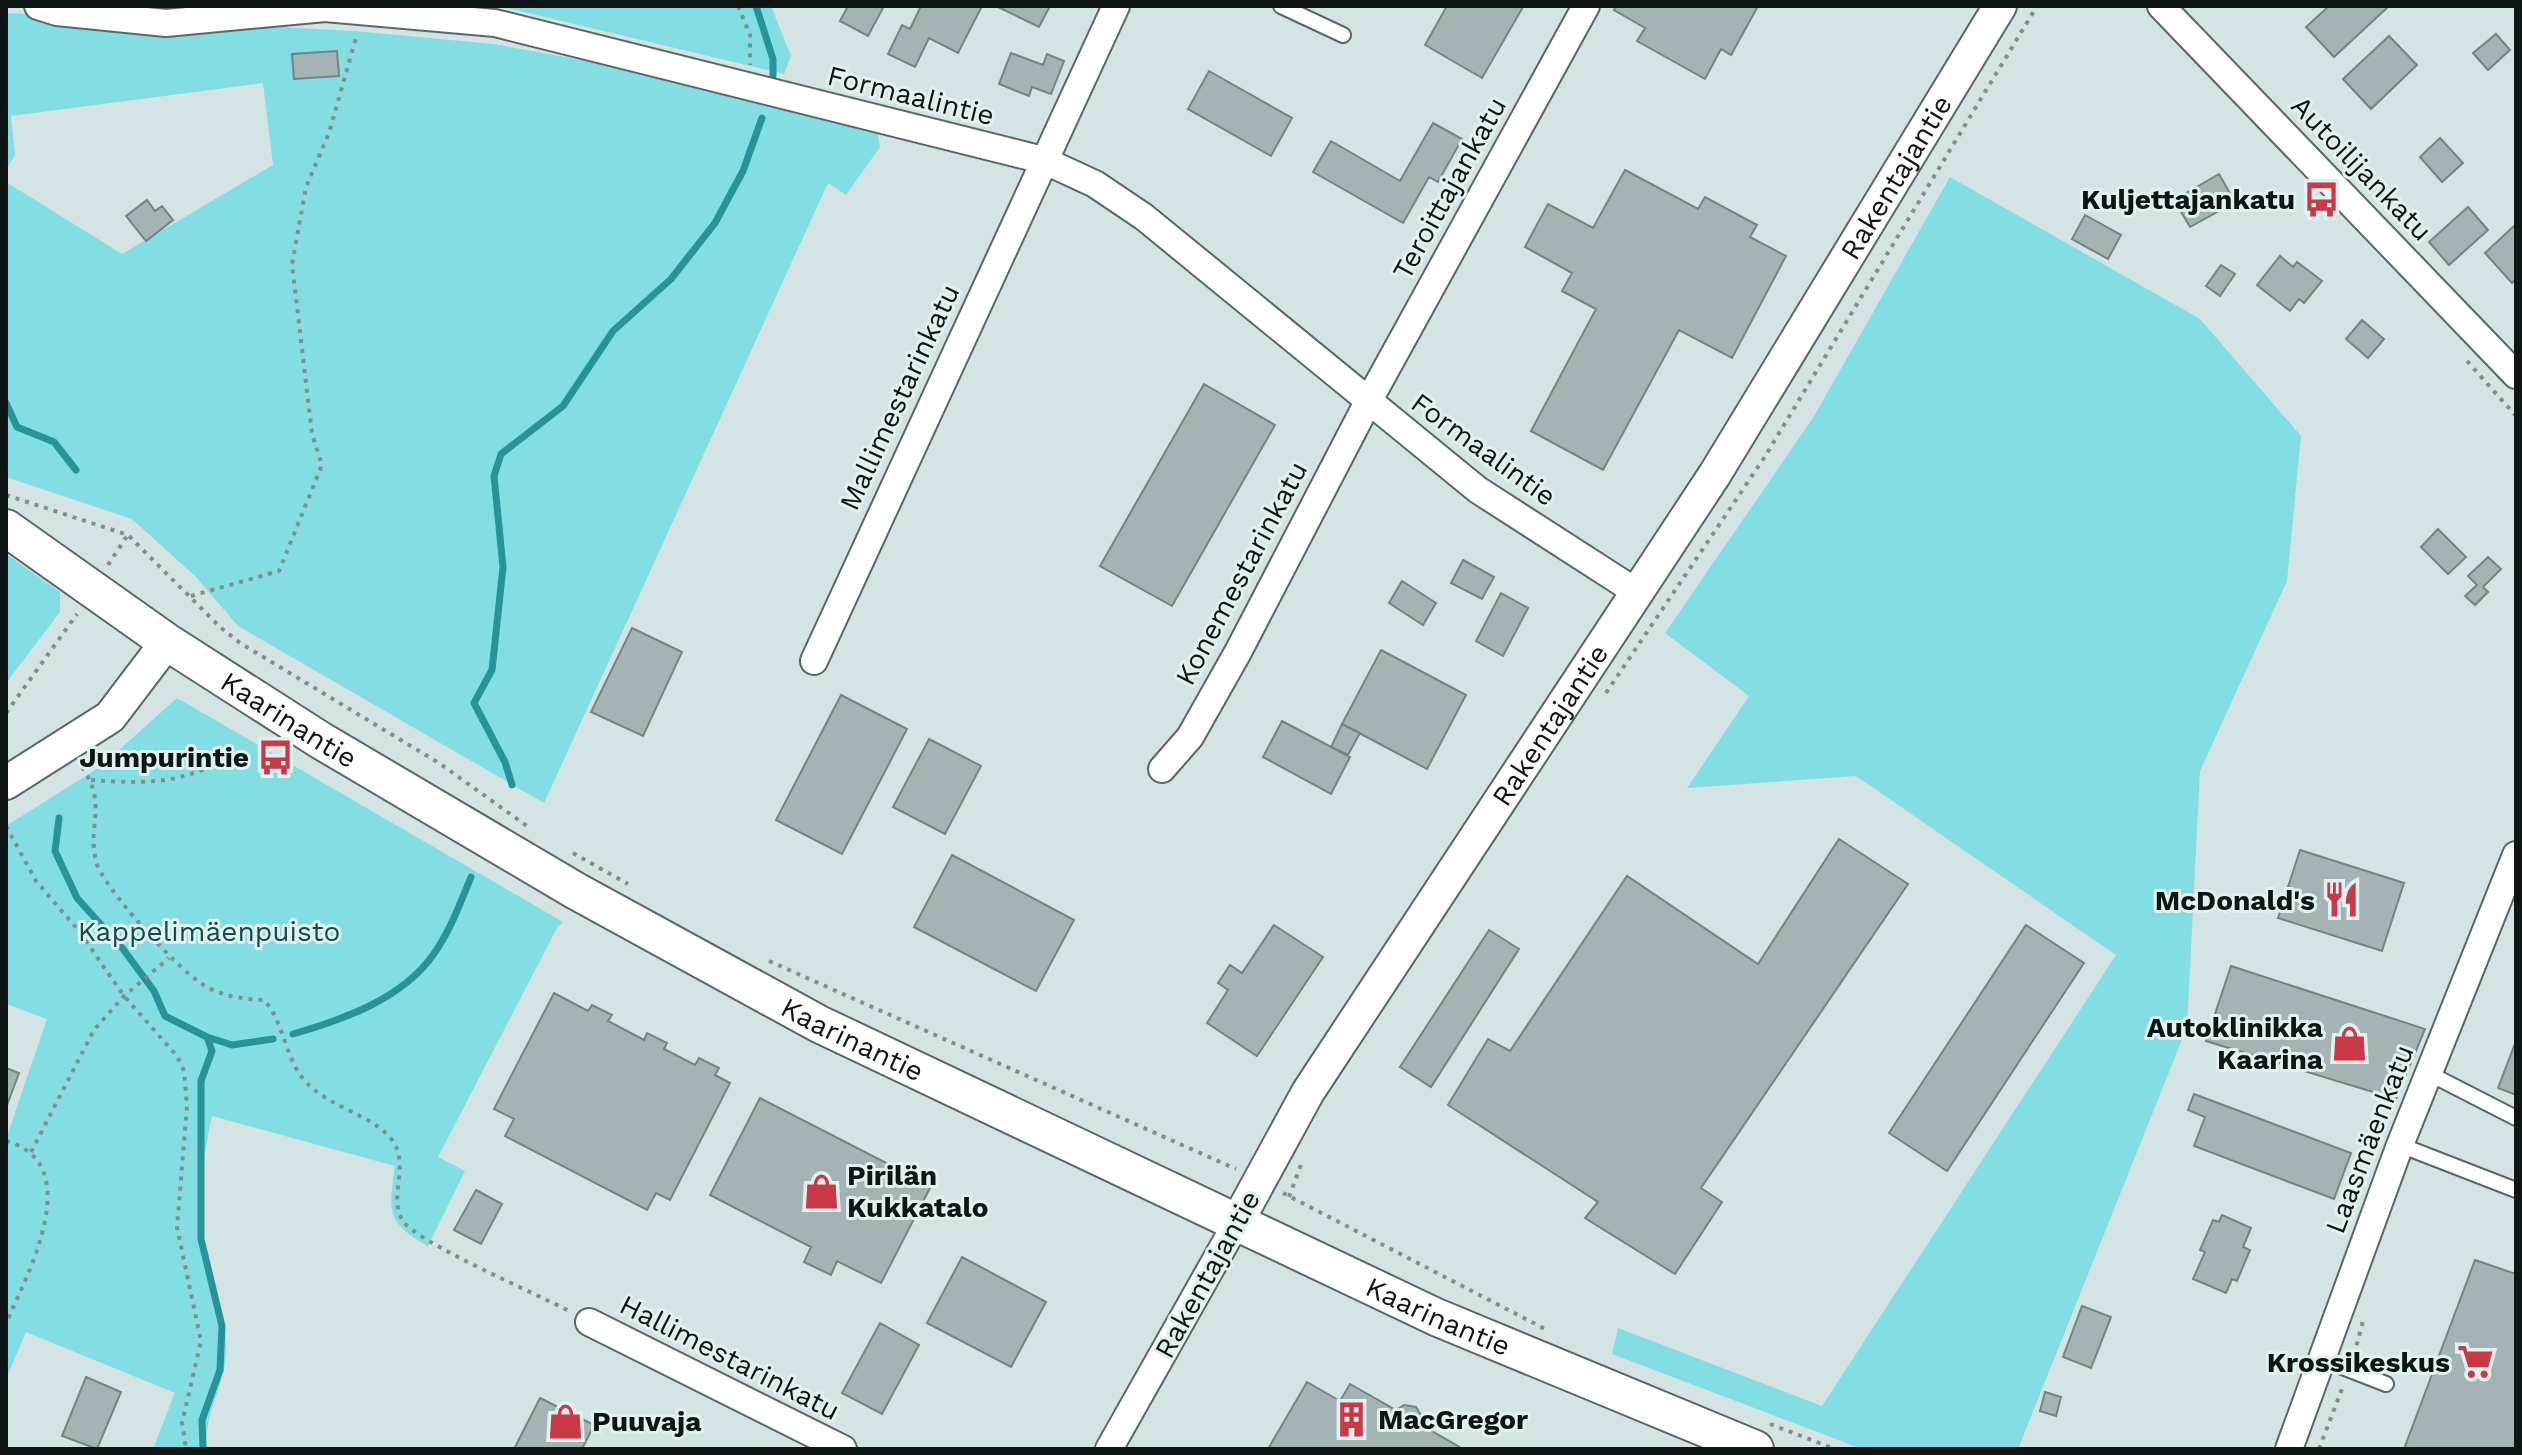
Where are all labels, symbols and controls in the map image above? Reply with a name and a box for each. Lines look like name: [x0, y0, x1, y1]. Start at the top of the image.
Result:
street label: Formaalintie: [824, 59, 998, 132]
street label: Rakentajantie: [1834, 89, 1959, 266]
street label: Autoilijankatu: [2284, 89, 2439, 247]
street label: Teroittajankatu: [1386, 91, 1513, 285]
bus stop icon: Kuljettajankatu: [2302, 180, 2340, 218]
place label: Kuljettajankatu: [2081, 183, 2295, 216]
street label: Mallimestarinkatu: [833, 279, 966, 515]
street label: Formaalintie: [1405, 386, 1562, 513]
street label: Konemestarinkatu: [1168, 456, 1314, 691]
street label: Rakentajantie: [1485, 638, 1615, 812]
street label: Kaarinantie: [215, 665, 363, 775]
bus stop icon: Jumpurintie: [256, 738, 294, 776]
place label: Jumpurintie: [79, 741, 249, 774]
restaurant icon: McDonald's: [2322, 881, 2360, 919]
place label: McDonald's: [2155, 884, 2315, 917]
park label: Kappelimäenpuisto: [78, 915, 340, 948]
street label: Kaarinantie: [775, 991, 929, 1088]
place label: Autoklinikka Kaarina: [2147, 1011, 2324, 1076]
shop icon: Autoklinikka Kaarina: [2330, 1024, 2368, 1062]
street label: Laasmäenkatu: [2318, 1040, 2421, 1238]
place label: Pirilän Kukkatalo: [847, 1159, 988, 1224]
shop icon: Pirilän Kukkatalo: [802, 1172, 840, 1210]
street label: Rakentajantie: [1148, 1185, 1267, 1364]
street label: Kaarinantie: [1361, 1270, 1515, 1363]
street label: Hallimestarinkatu: [614, 1288, 845, 1427]
supermarket icon: Krossikeskus: [2457, 1343, 2495, 1381]
place label: Krossikeskus: [2267, 1346, 2450, 1379]
building icon: MacGregor: [1333, 1400, 1371, 1438]
shop icon: Puuvaja: [547, 1402, 585, 1440]
place label: MacGregor: [1378, 1403, 1528, 1436]
place label: Puuvaja: [592, 1405, 702, 1438]

